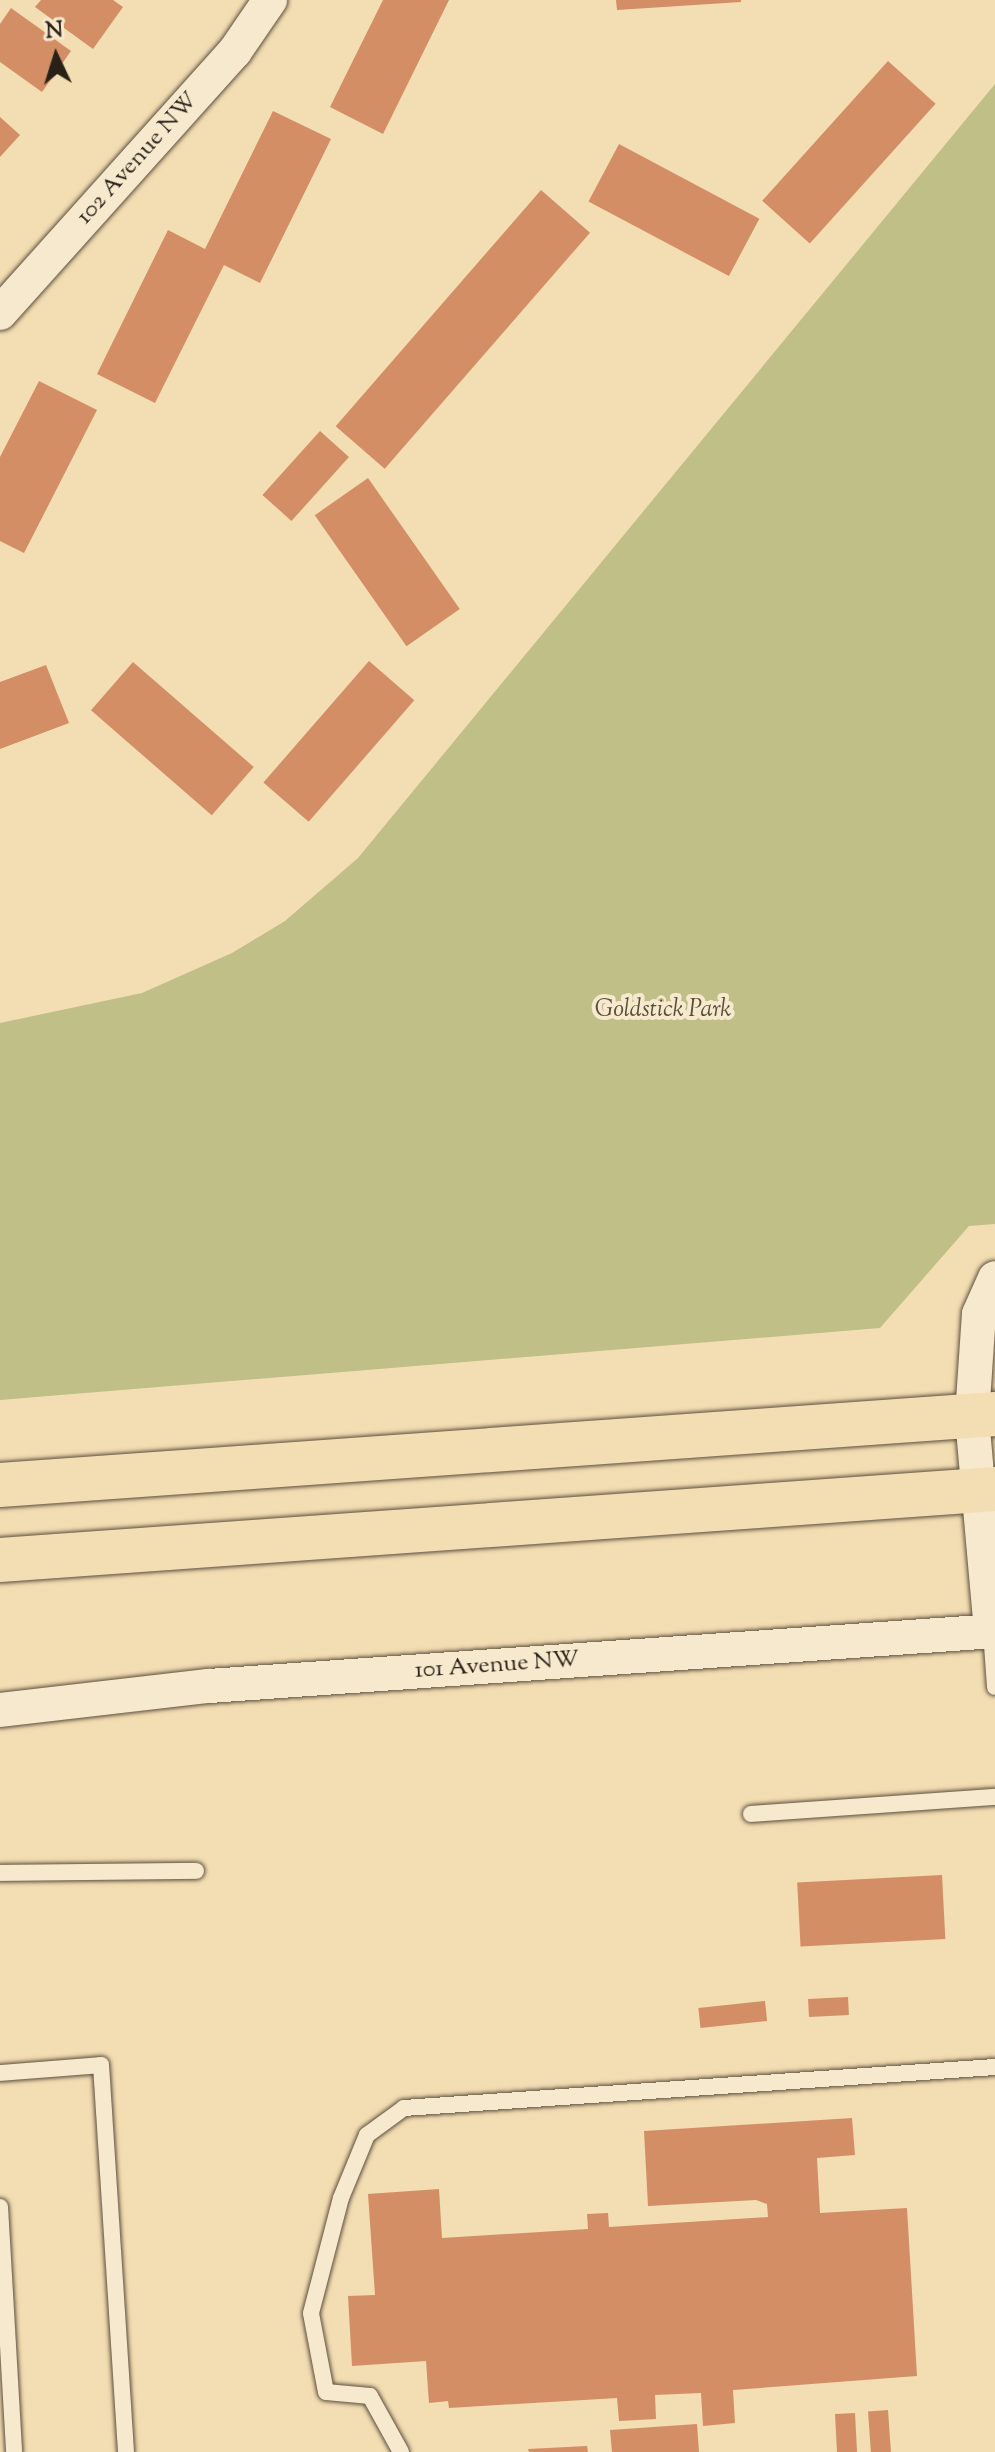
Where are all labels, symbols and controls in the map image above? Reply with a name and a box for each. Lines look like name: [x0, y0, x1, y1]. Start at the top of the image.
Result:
text: N: [44, 15, 64, 49]
north arrow: [16, 16, 96, 96]
street label: 102 Avenue NW: [71, 87, 205, 231]
park label: Goldstick Park: [595, 997, 731, 1025]
street label: 101 Avenue NW: [414, 1646, 580, 1686]

